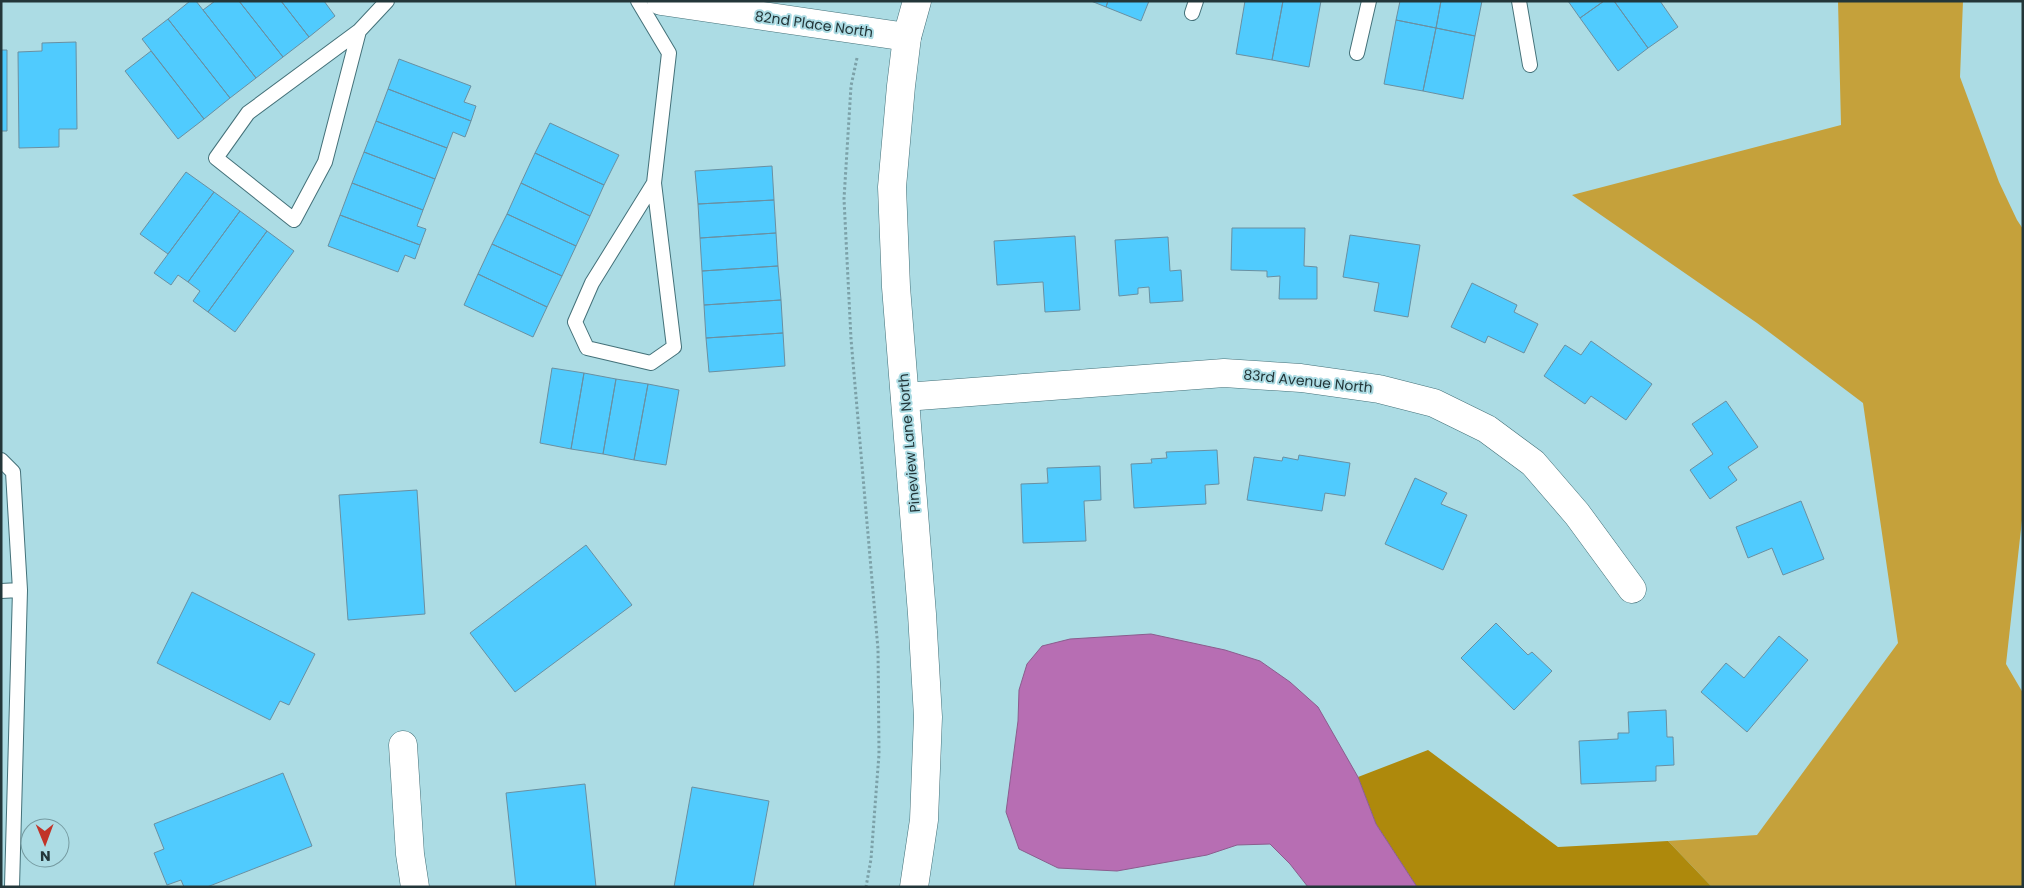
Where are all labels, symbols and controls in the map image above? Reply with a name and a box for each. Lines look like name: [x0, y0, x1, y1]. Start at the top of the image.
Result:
street label: 82nd Place North: [754, 6, 874, 42]
street label: 83rd Avenue North: [1242, 364, 1374, 398]
street label: Pineview Lane North: [893, 373, 925, 513]
north arrow: [20, 818, 70, 868]
text: N: [40, 846, 51, 866]

